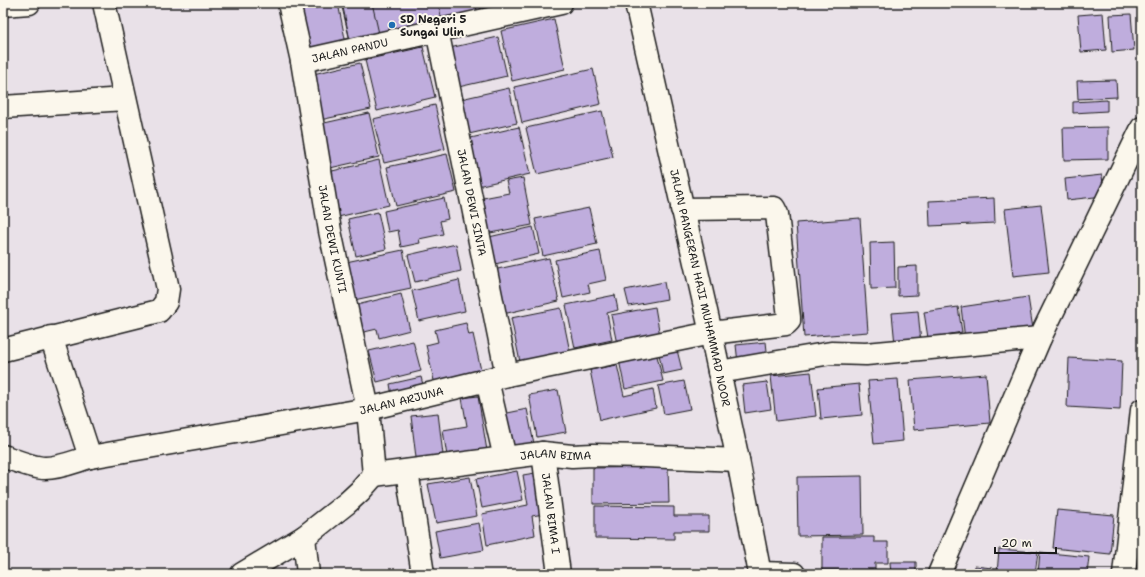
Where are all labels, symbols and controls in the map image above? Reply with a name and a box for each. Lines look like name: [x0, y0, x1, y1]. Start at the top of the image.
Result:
place label: SD Negeri 5 Sungai Ulin: [400, 12, 467, 40]
marker: SD Negeri 5 Sungai Ulin: [387, 20, 397, 30]
street label: JALAN PANDU: [310, 34, 389, 66]
street label: JALAN DEWI SINTA: [454, 148, 490, 257]
street label: JALAN PANGERAN HAJI MUHAMMAD NOOR: [666, 168, 734, 408]
street label: JALAN DEWI KUNTI: [315, 184, 351, 295]
street label: JALAN ARJUNA: [358, 383, 445, 418]
street label: JALAN BIMA: [519, 445, 592, 464]
street label: JALAN BIMA I: [538, 472, 564, 555]
scale bar: [995, 529, 1056, 555]
text: 20 m: [1001, 535, 1032, 551]

